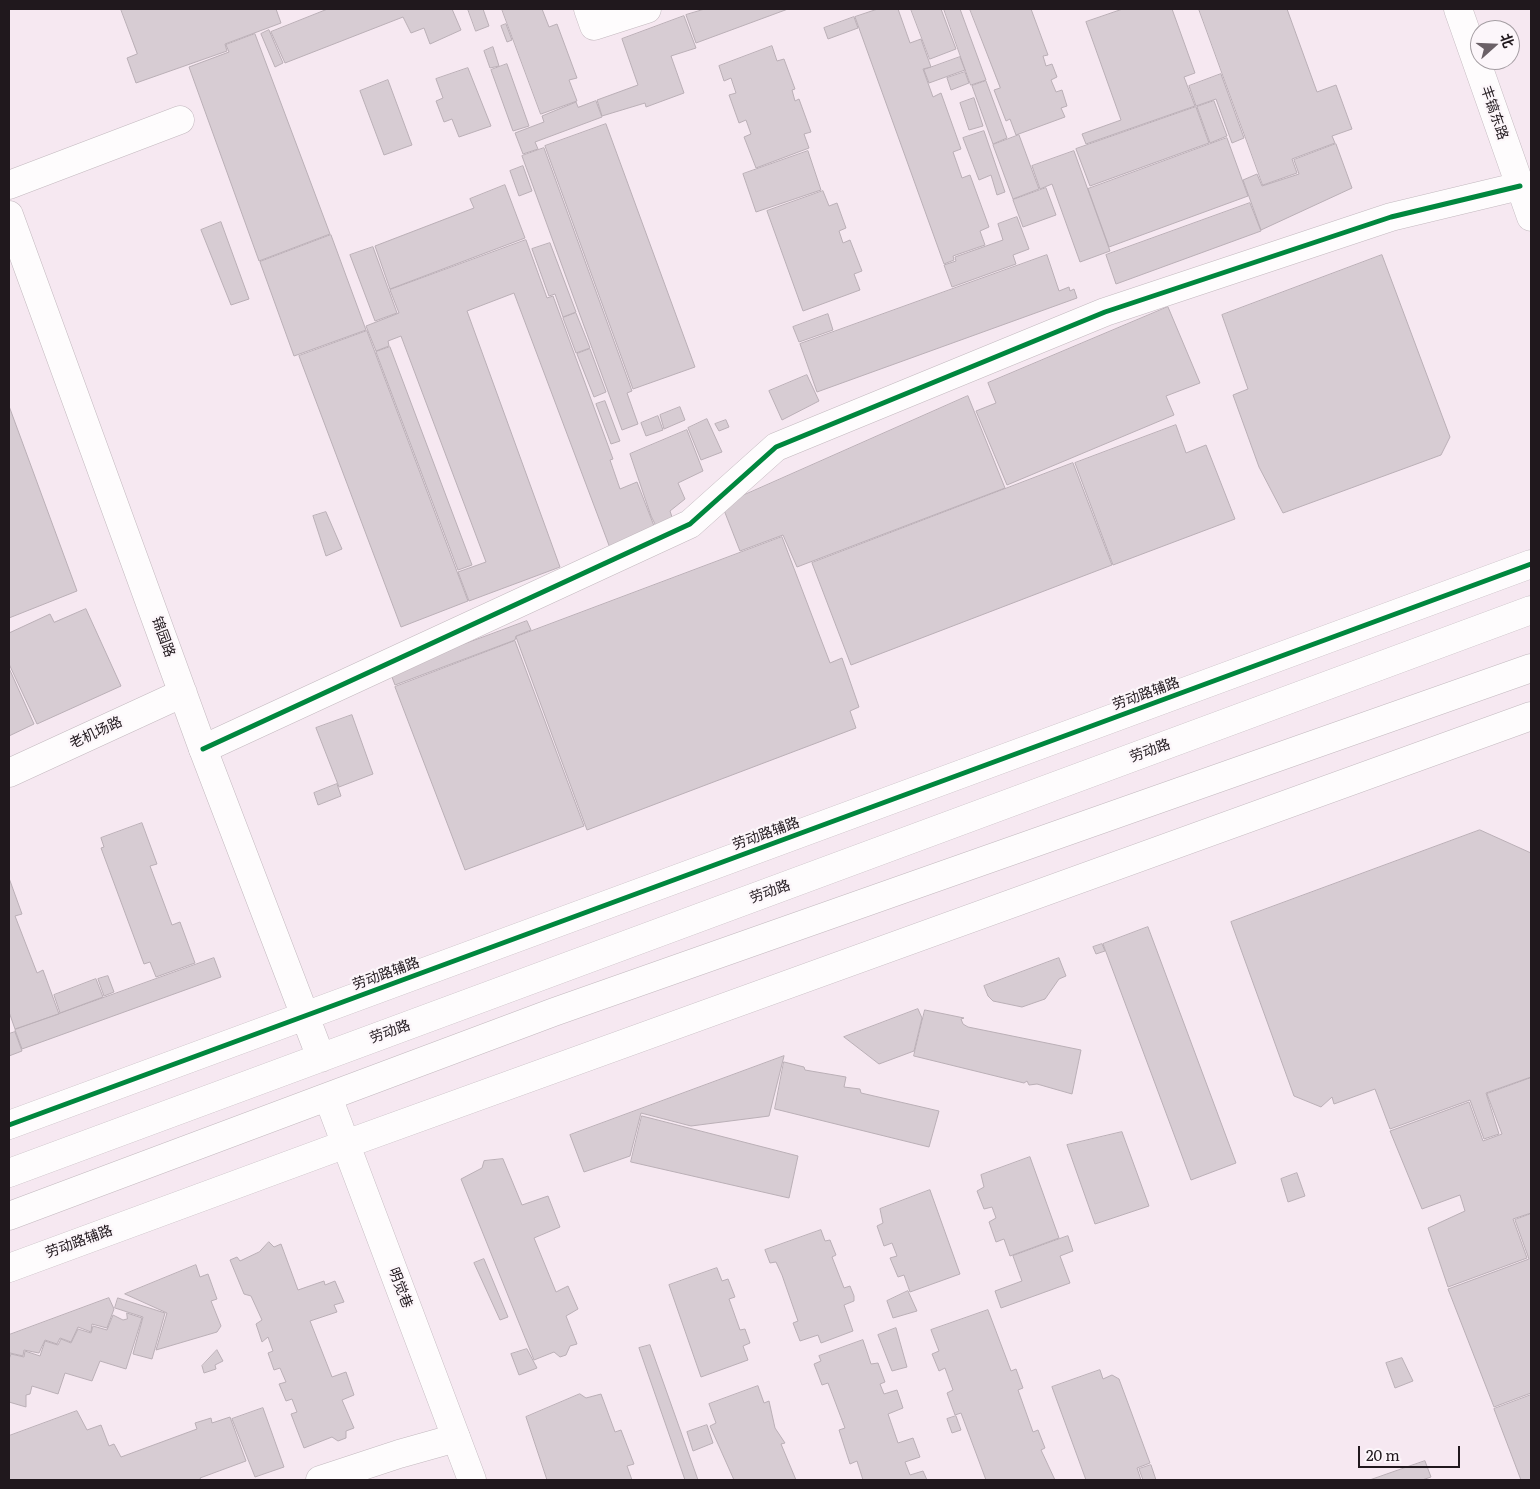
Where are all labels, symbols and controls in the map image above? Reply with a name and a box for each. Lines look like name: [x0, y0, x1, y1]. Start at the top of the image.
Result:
north arrow: [1470, 20, 1520, 70]
text: 北: [1496, 30, 1520, 50]
street label: 丰镐东路: [1477, 84, 1511, 142]
street label: 锦园路: [148, 614, 178, 660]
street label: 劳动路辅路: [1110, 674, 1182, 714]
street label: 老机场路: [67, 714, 125, 752]
street label: 劳动路: [1127, 736, 1173, 766]
street label: 劳动路辅路: [730, 814, 802, 854]
street label: 劳动路: [747, 877, 793, 907]
street label: 劳动路辅路: [350, 954, 422, 994]
street label: 劳动路: [367, 1017, 413, 1047]
street label: 劳动路辅路: [43, 1222, 115, 1262]
street label: 明觉巷: [385, 1265, 415, 1311]
scale bar: [1360, 1436, 1462, 1468]
text: 20 m: [1366, 1443, 1400, 1466]

